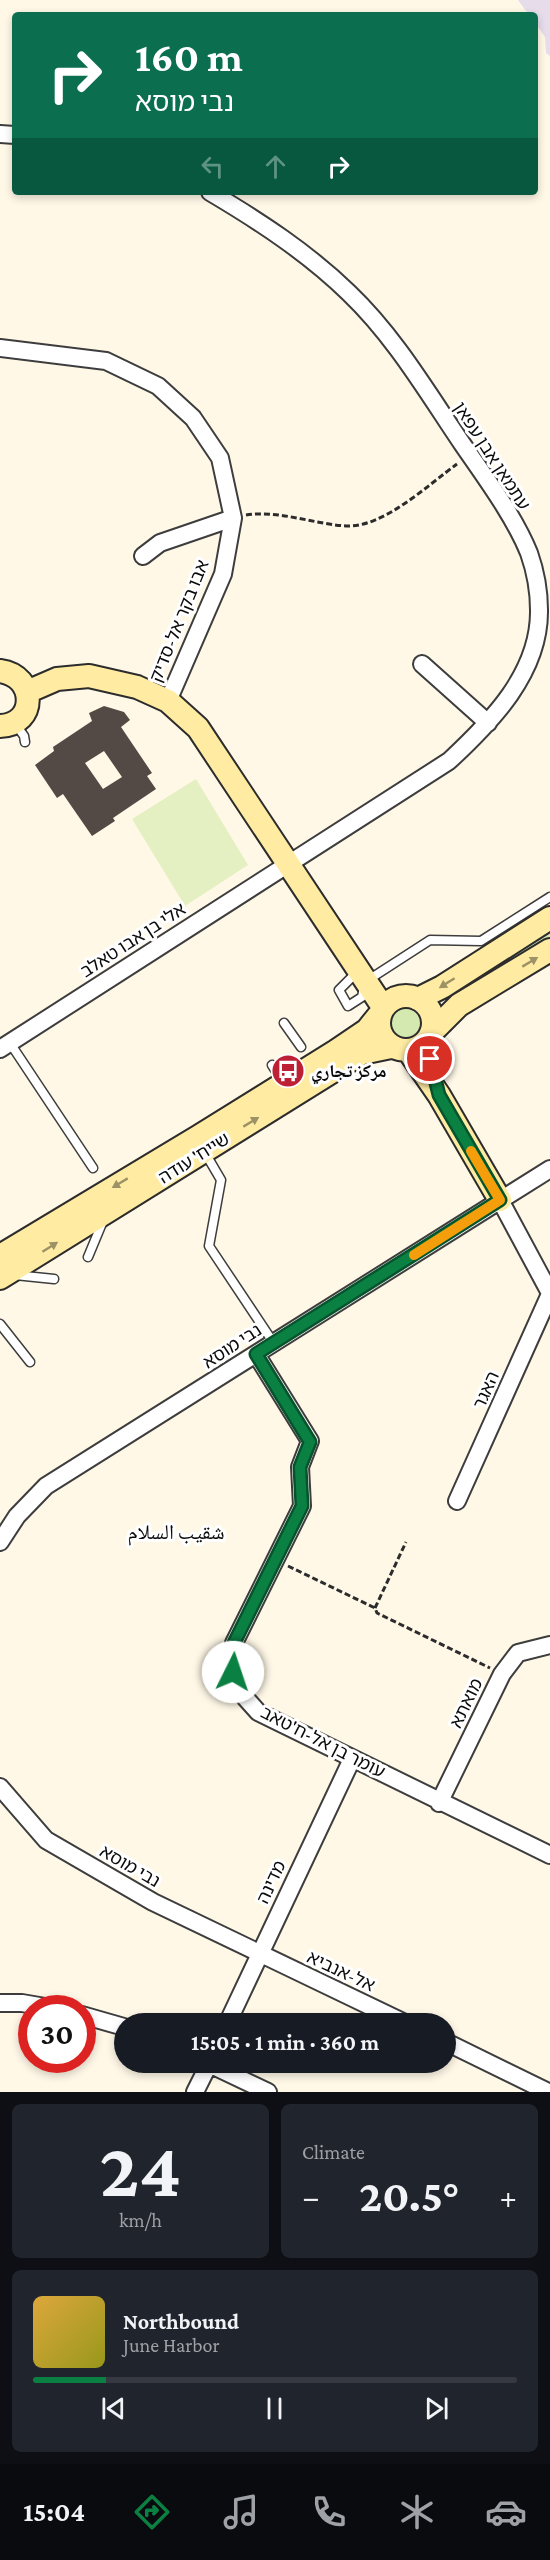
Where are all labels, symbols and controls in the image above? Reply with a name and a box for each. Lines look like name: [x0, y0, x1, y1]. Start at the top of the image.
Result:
text: 160 m: [135, 33, 243, 80]
icon: right: [36, 36, 114, 114]
text: נבי מוסא: [135, 87, 234, 117]
icon: left: [196, 150, 229, 183]
icon: ahead: [259, 150, 292, 183]
icon: right: [322, 150, 355, 183]
street label: עתמאן אבן עפאן: [450, 398, 534, 514]
street label: אבו בקר אל-סדיק: [145, 557, 213, 685]
street label: אלי בן אבו טאלב: [77, 899, 189, 981]
one-way arrow: [522, 957, 538, 968]
one-way arrow: [439, 978, 455, 989]
pin: [404, 1033, 455, 1084]
icon: arrive: [413, 1042, 446, 1075]
bus stop icon: مركز تجاري: [270, 1053, 306, 1089]
place label: مركز تجاري: [311, 1061, 387, 1085]
one-way arrow: [243, 1117, 259, 1128]
street label: שייח' עודה: [155, 1128, 233, 1188]
one-way arrow: [111, 1178, 128, 1188]
one-way arrow: [42, 1242, 58, 1253]
street label: נבי מוסא: [199, 1320, 265, 1372]
street label: האגר: [469, 1368, 503, 1412]
district label: شقيب السلام: [127, 1520, 225, 1546]
position arrow: [201, 1640, 265, 1704]
street label: מואתא: [446, 1675, 487, 1731]
street label: עומר בן אל-ח'טאב: [258, 1702, 388, 1782]
street label: נבי מוסא: [96, 1841, 164, 1891]
street label: מדינה: [252, 1857, 290, 1907]
street label: אל-אנביא: [304, 1947, 378, 1995]
speed limit sign: 30: [18, 1995, 96, 2073]
text: 15:05 · 1 min · 360 m: [191, 2030, 379, 2055]
text: 24: [100, 2126, 181, 2213]
text: Climate: [302, 2141, 365, 2163]
text: 20.5°: [359, 2171, 460, 2221]
text: −: [302, 2178, 319, 2215]
text: +: [500, 2178, 517, 2215]
text: km/h: [119, 2209, 162, 2231]
text: Northbound: [123, 2309, 239, 2334]
text: June Harbor: [123, 2334, 220, 2356]
icon: previous: [97, 2392, 130, 2425]
icon: pause: [258, 2392, 291, 2425]
icon: next: [420, 2392, 453, 2425]
icon: directions: [131, 2491, 173, 2533]
icon: music: [220, 2491, 262, 2533]
icon: phone: [308, 2491, 350, 2533]
icon: climate: [396, 2491, 438, 2533]
icon: car: [485, 2491, 527, 2533]
text: 15:04: [23, 2497, 85, 2527]

